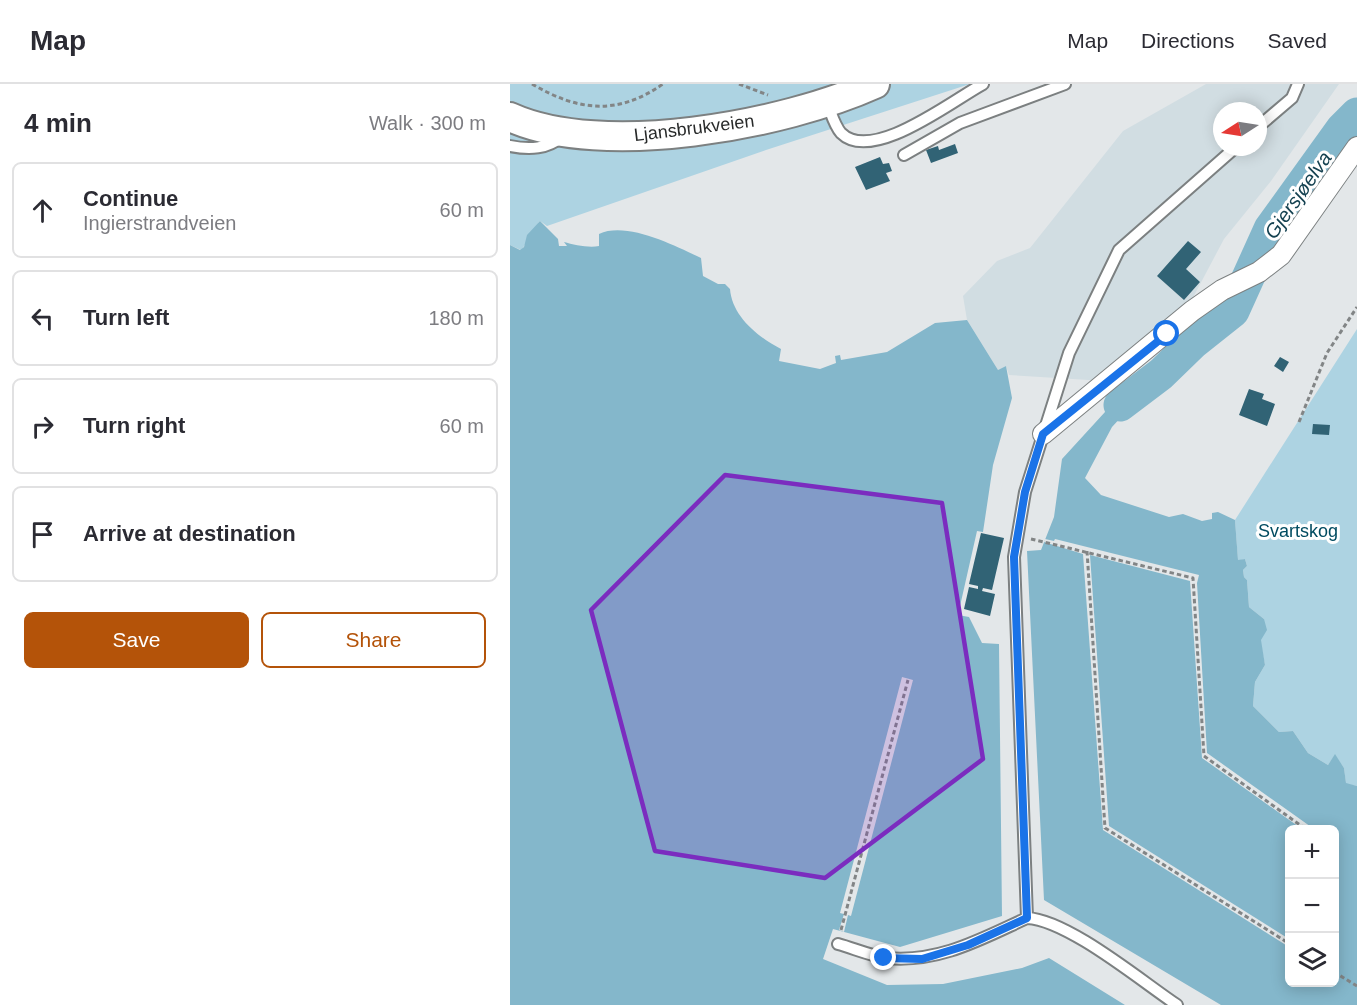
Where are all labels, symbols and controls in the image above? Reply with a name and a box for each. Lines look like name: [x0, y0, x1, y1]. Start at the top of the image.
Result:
text: Map: [30, 25, 86, 56]
text: Map: [1067, 29, 1108, 52]
text: Directions: [1141, 29, 1234, 52]
text: Saved: [1267, 29, 1327, 52]
north arrow: [1213, 102, 1267, 156]
text: 4 min: [24, 108, 92, 138]
street label: Ljansbrukveien: [633, 111, 755, 145]
text: Walk · 300 m: [369, 112, 486, 134]
water label: Gjersjøelva: [1260, 147, 1336, 243]
text: Continue: [83, 186, 178, 211]
icon: ahead: [26, 194, 59, 227]
text: 60 m: [440, 199, 484, 221]
text: Ingierstrandveien: [83, 212, 236, 234]
icon: left: [26, 302, 59, 335]
text: Turn left: [83, 305, 169, 330]
text: 180 m: [428, 307, 484, 329]
route start: [1153, 320, 1179, 346]
icon: right: [26, 410, 59, 443]
text: Turn right: [83, 413, 185, 438]
text: 60 m: [440, 415, 484, 437]
icon: arrive: [26, 518, 59, 551]
text: Arrive at destination: [83, 521, 296, 546]
park label: Svartskog: [1258, 521, 1338, 541]
button: Save: [24, 612, 249, 668]
button: Share: [261, 612, 486, 668]
map controls: [1285, 825, 1339, 987]
button: +: [1285, 825, 1339, 879]
button: −: [1285, 879, 1339, 933]
button: layers: [1285, 933, 1339, 987]
route end: [870, 944, 896, 970]

